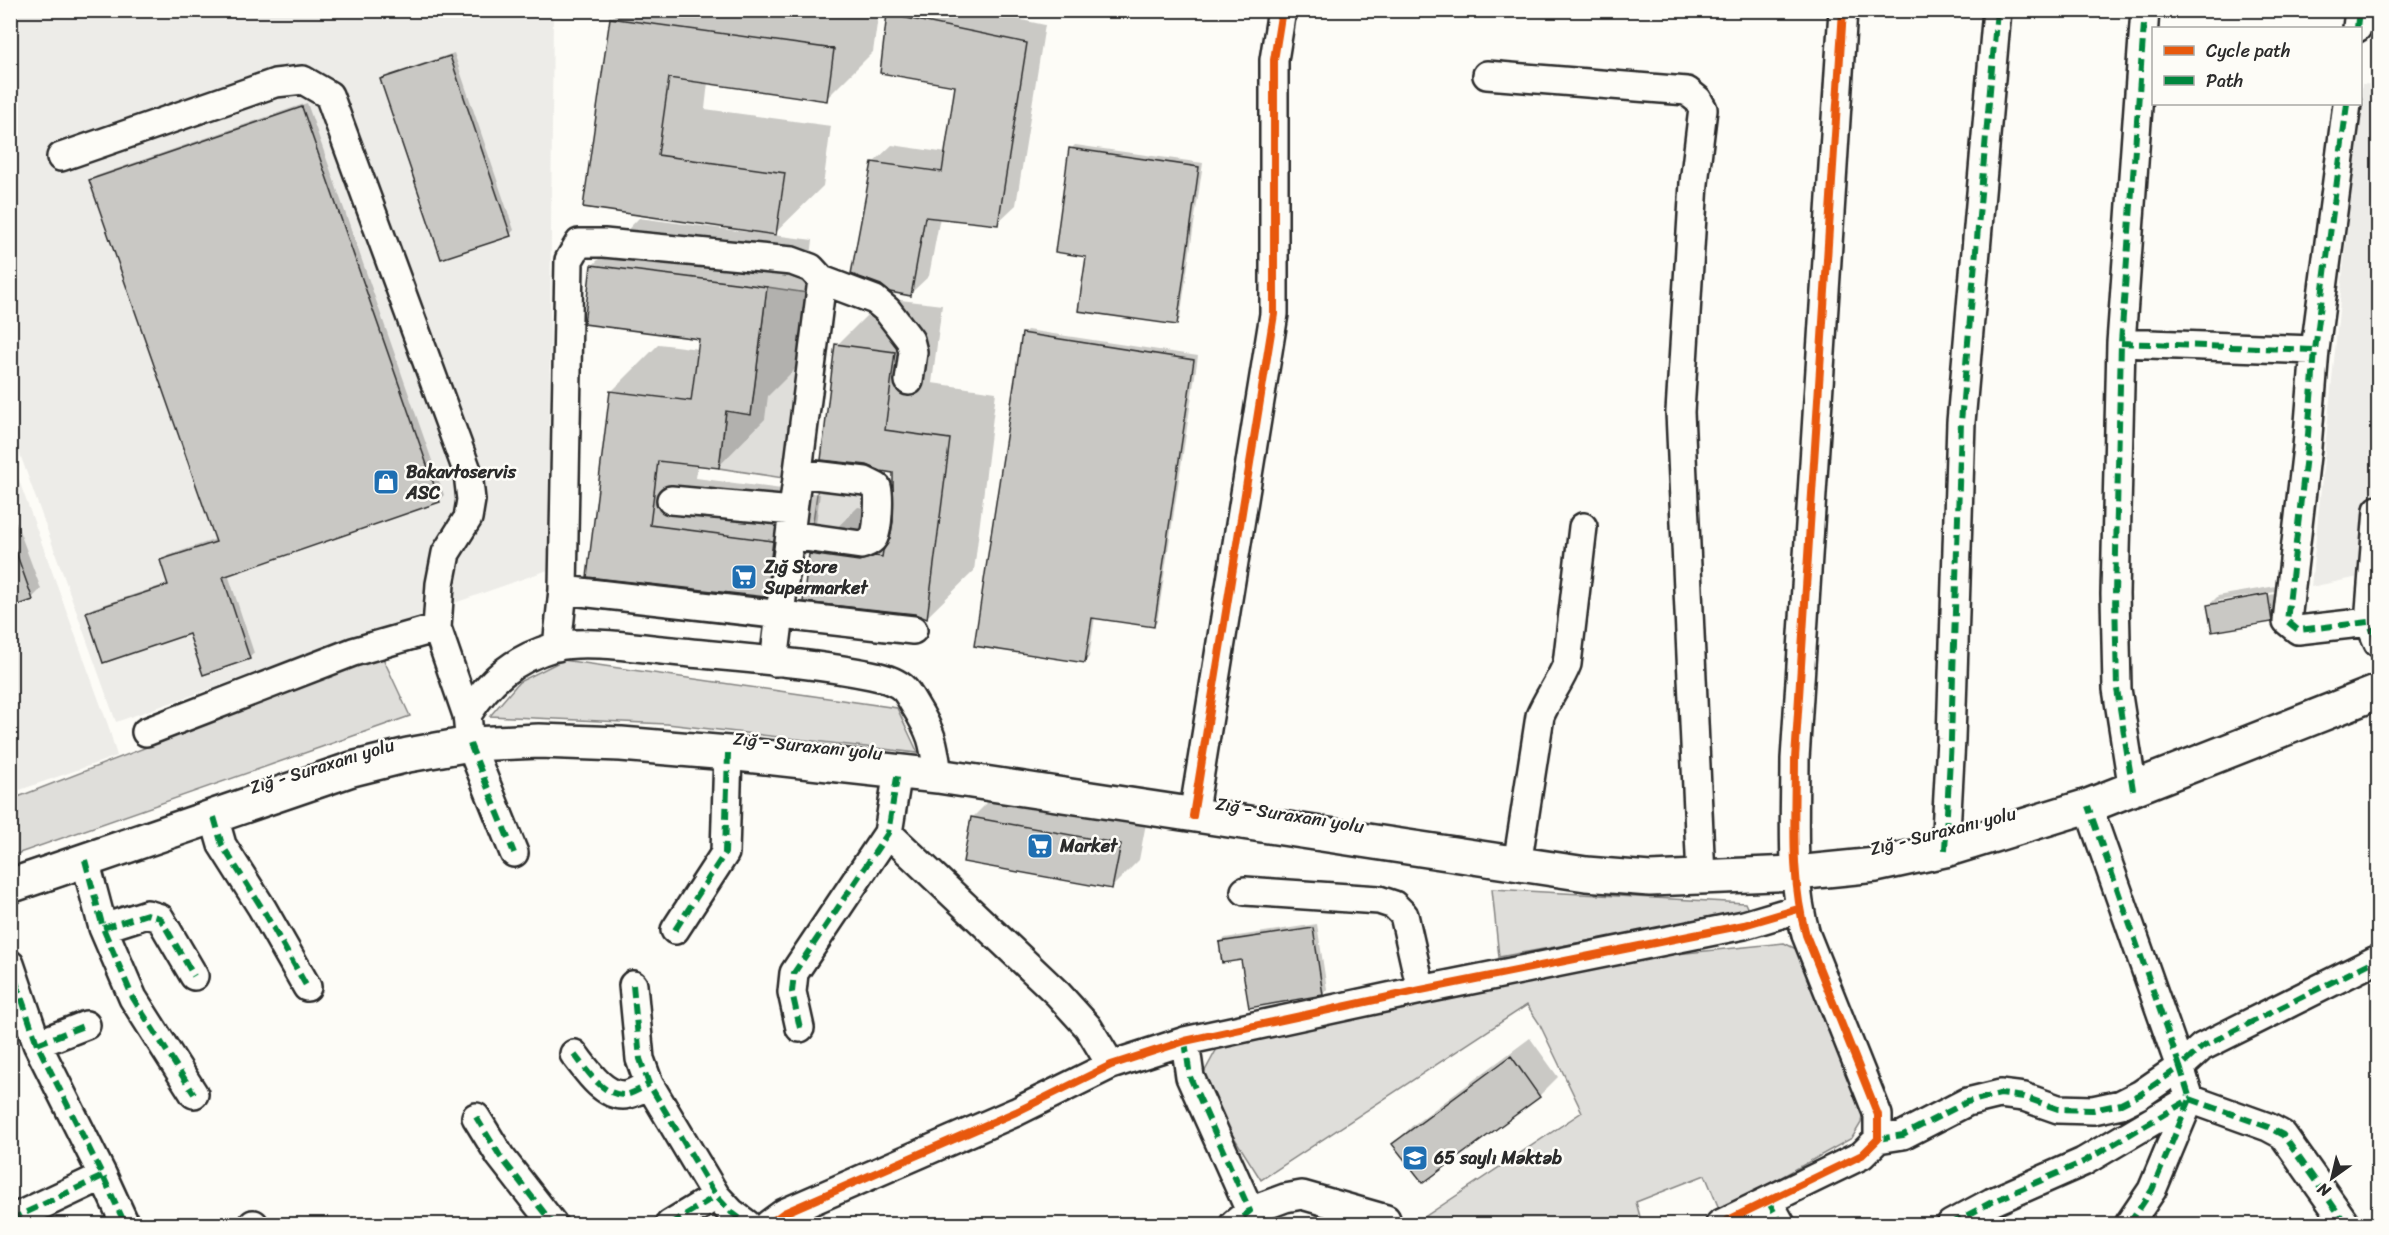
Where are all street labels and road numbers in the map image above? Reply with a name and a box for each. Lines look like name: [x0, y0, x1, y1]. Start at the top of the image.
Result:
street label: Zığ - Suraxanı yolu: [732, 722, 885, 770]
street label: Zığ - Suraxanı yolu: [246, 729, 399, 803]
street label: Zığ - Suraxanı yolu: [1213, 787, 1367, 843]
street label: Zığ - Suraxanı yolu: [1866, 797, 2020, 865]

